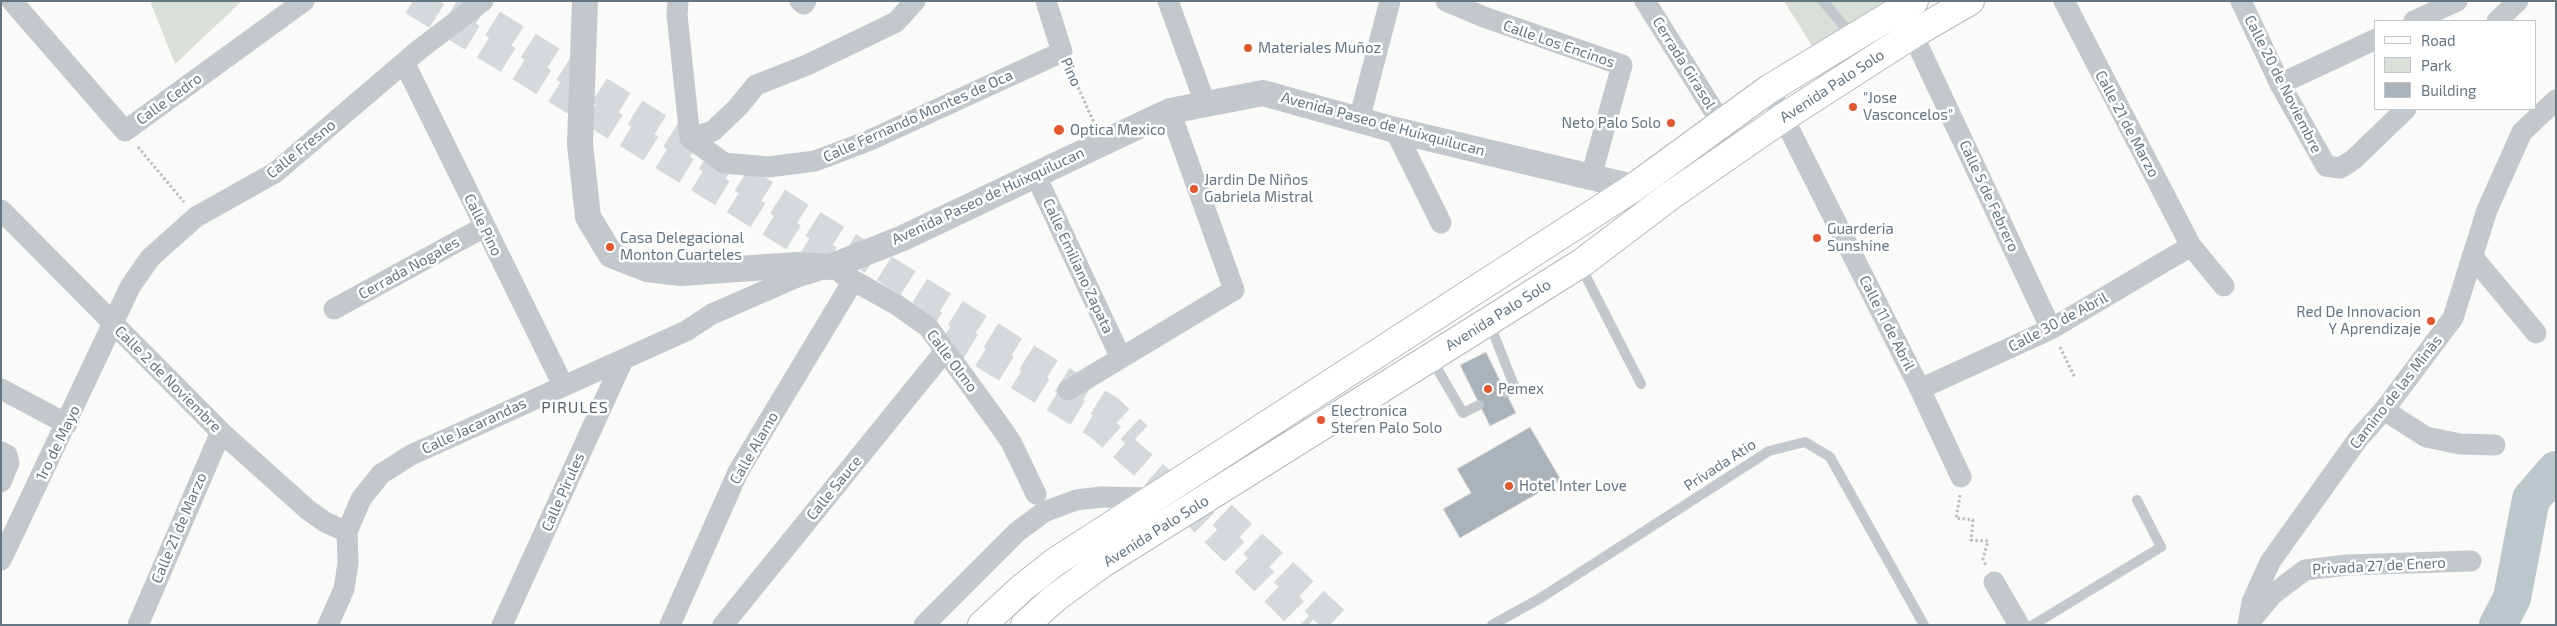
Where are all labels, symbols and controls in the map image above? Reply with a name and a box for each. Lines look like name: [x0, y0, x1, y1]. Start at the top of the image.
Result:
street label: Calle 20 de Noviembre: [2240, 12, 2326, 156]
street label: Cerrada Girasol: [1649, 14, 1719, 112]
street label: Calle Los Encinos: [1501, 16, 1617, 72]
legend: [2374, 20, 2537, 110]
text: Road: [2421, 31, 2456, 49]
place label: Materiales Muñoz: [1258, 39, 1381, 57]
marker: Materiales Muñoz: [1242, 42, 1254, 54]
street label: Avenida Palo Solo: [1776, 46, 1888, 126]
street label: Pino: [1057, 55, 1085, 89]
text: Park: [2421, 56, 2452, 74]
street label: Calle Fernando Montes de Oca: [820, 66, 1016, 166]
street label: Calle 21 de Marzo: [2091, 68, 2163, 180]
street label: Calle Cedro: [133, 69, 205, 129]
text: Building: [2421, 81, 2476, 99]
street label: Avenida Paseo de Huixquilucan: [1279, 88, 1487, 160]
place label: "Jose Vasconcelos": [1863, 89, 1953, 124]
marker: "Jose Vasconcelos": [1847, 101, 1859, 113]
place label: Neto Palo Solo: [1562, 114, 1661, 132]
street label: Calle Fresno: [263, 116, 339, 182]
marker: Neto Palo Solo: [1665, 117, 1677, 129]
place label: Optica Mexico: [1070, 121, 1166, 139]
marker: Optica Mexico: [1052, 123, 1066, 137]
street label: Calle 5 de Febrero: [1955, 137, 2023, 255]
street label: Avenida Paseo de Huixquilucan: [889, 143, 1087, 249]
place label: Jardin De Niños Gabriela Mistral: [1204, 171, 1313, 206]
marker: Jardin De Niños Gabriela Mistral: [1188, 183, 1200, 195]
street label: Calle Pino: [460, 191, 506, 259]
street label: Calle Emiliano Zapata: [1039, 196, 1117, 336]
place label: Guarderia Sunshine: [1827, 220, 1894, 255]
place label: Casa Delegacional Monton Cuarteles: [620, 229, 744, 264]
marker: Guarderia Sunshine: [1811, 232, 1823, 244]
street label: Cerrada Nogales: [355, 233, 463, 303]
marker: Casa Delegacional Monton Cuarteles: [604, 241, 616, 253]
street label: Calle 11 de Abril: [1855, 272, 1919, 374]
street label: Avenida Palo Solo: [1442, 275, 1554, 355]
street label: Calle 30 de Abril: [2005, 288, 2111, 356]
place label: Red De Innovacion Y Aprendizaje: [2296, 303, 2421, 338]
marker: Red De Innovacion Y Aprendizaje: [2425, 315, 2437, 327]
street label: Calle 2 de Noviembre: [111, 322, 225, 436]
street label: Calle Olmo: [923, 326, 981, 396]
street label: Camino de las Minãs: [2346, 332, 2446, 452]
place label: Pemex: [1498, 380, 1544, 398]
marker: Pemex: [1482, 383, 1494, 395]
street label: Calle Jacarandas: [419, 394, 529, 458]
district label: PIRULES: [540, 398, 610, 418]
street label: 1ro de Mayo: [32, 402, 84, 484]
place label: Electronica Steren Palo Solo: [1331, 402, 1442, 437]
street label: Calle Alamo: [726, 409, 782, 487]
marker: Electronica Steren Palo Solo: [1315, 414, 1327, 426]
street label: Privada Atio: [1681, 435, 1759, 495]
street label: Calle Pirules: [538, 450, 588, 534]
street label: Calle Sauce: [803, 452, 865, 524]
street label: Calle 21 de Marzo: [148, 470, 210, 586]
place label: Hotel Inter Love: [1519, 477, 1627, 495]
marker: Hotel Inter Love: [1503, 480, 1515, 492]
street label: Avenida Palo Solo: [1100, 491, 1212, 571]
street label: Privada 27 de Enero: [2312, 554, 2446, 578]

